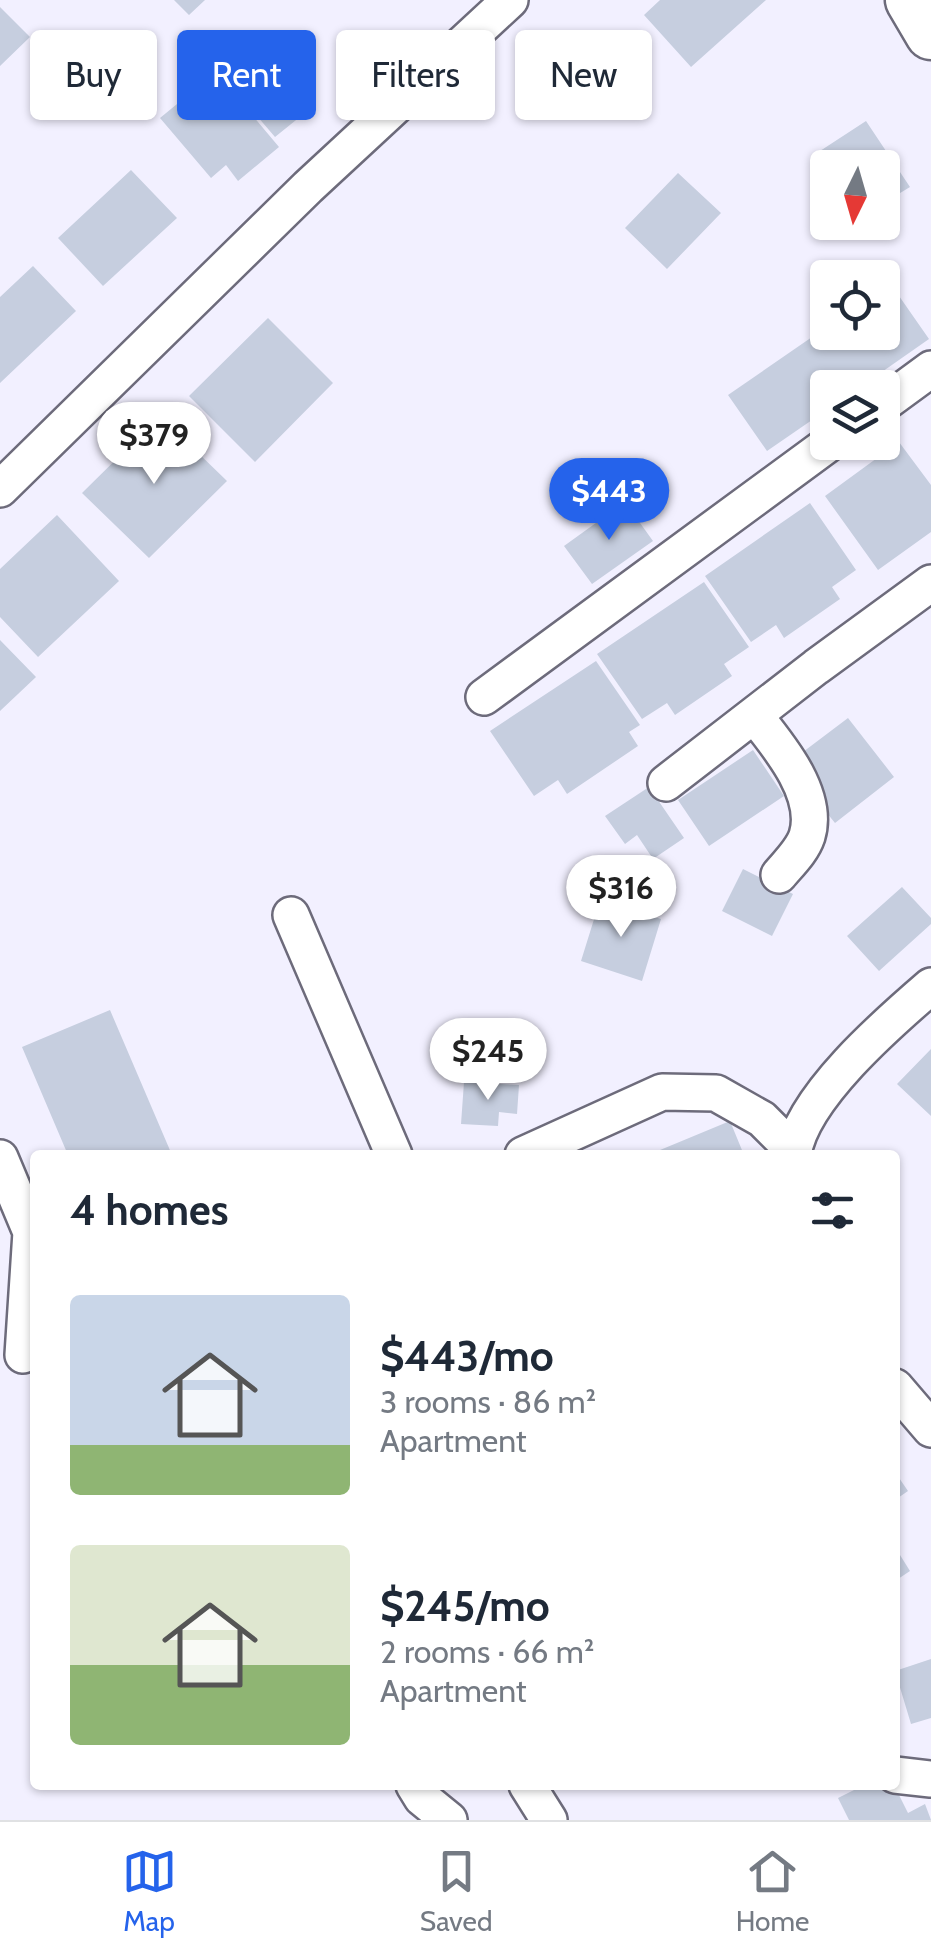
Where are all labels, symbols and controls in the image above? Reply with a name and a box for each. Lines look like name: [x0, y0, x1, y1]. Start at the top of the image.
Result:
chip: Buy: [30, 30, 157, 120]
chip: Rent: [177, 30, 316, 120]
chip: Filters: [336, 30, 495, 120]
chip: New: [515, 30, 652, 120]
north arrow: [810, 150, 900, 240]
map controls: [810, 150, 900, 460]
button: locate: [810, 260, 900, 350]
button: layers: [810, 370, 900, 460]
pin: $379: [95, 402, 213, 487]
text: $379: [119, 415, 189, 454]
pin: $443: [550, 458, 668, 543]
text: $443: [571, 471, 647, 510]
pin: $316: [562, 855, 680, 940]
text: $316: [588, 868, 654, 907]
pin: $245: [429, 1018, 547, 1103]
text: $245: [452, 1031, 524, 1070]
icon: filters: [805, 1183, 860, 1238]
text: 4 homes: [70, 1184, 229, 1236]
text: $443/mo: [380, 1330, 554, 1382]
icon: home: [150, 1335, 270, 1455]
text: 3 rooms · 86 m²: [380, 1382, 596, 1421]
text: Apartment: [380, 1421, 527, 1460]
text: $245/mo: [380, 1580, 550, 1632]
icon: home: [150, 1585, 270, 1705]
text: 2 rooms · 66 m²: [380, 1632, 594, 1671]
text: Apartment: [380, 1671, 527, 1710]
tab: Map: [122, 1844, 177, 1938]
tab: Saved: [420, 1844, 493, 1938]
tab: Home: [736, 1844, 809, 1938]

